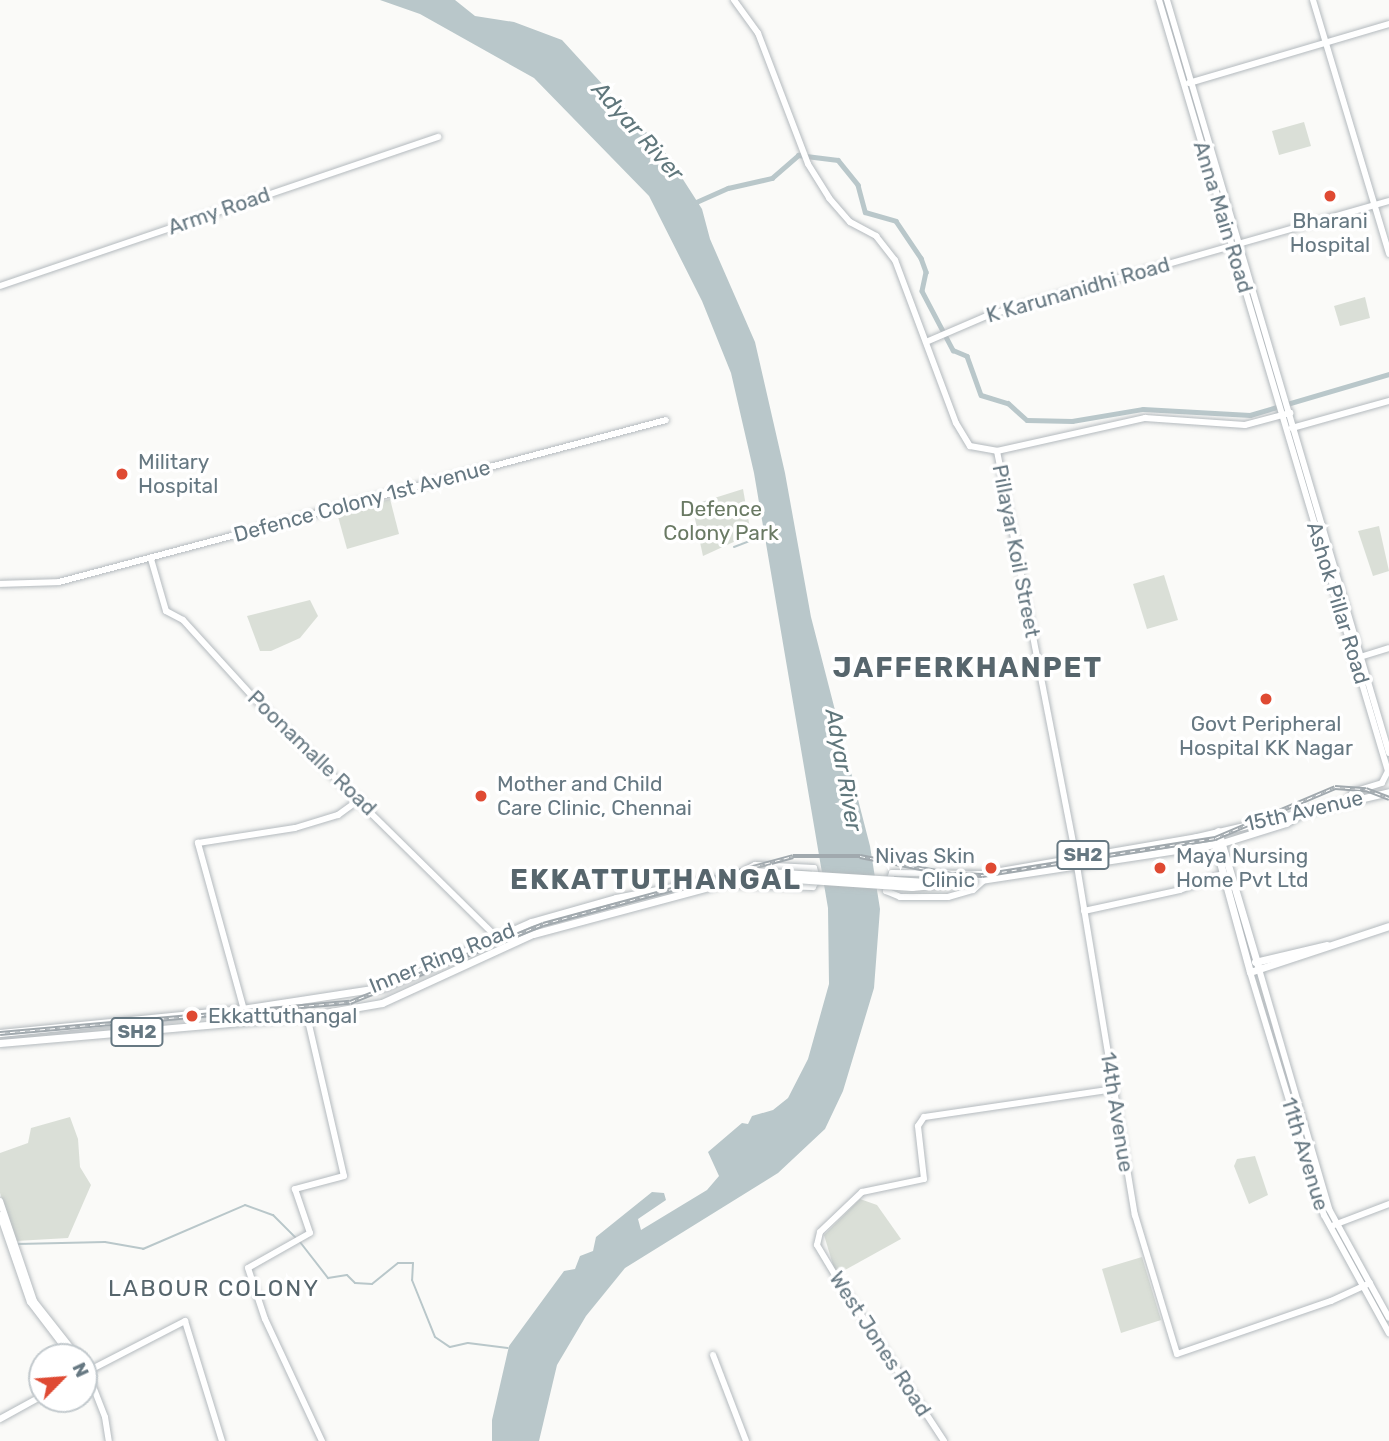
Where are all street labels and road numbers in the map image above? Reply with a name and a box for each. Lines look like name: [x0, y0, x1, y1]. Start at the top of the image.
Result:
street label: Anna Main Road: [1188, 138, 1258, 296]
street label: Army Road: [164, 182, 274, 240]
street label: K Karunanidhi Road: [983, 252, 1173, 328]
street label: Defence Colony 1st Avenue: [230, 454, 494, 548]
street label: Pillayar Koil Street: [987, 462, 1045, 640]
street label: Ashok Pillar Road: [1301, 519, 1375, 687]
street label: Poonamalle Road: [242, 685, 382, 821]
street label: 15th Avenue: [1242, 785, 1366, 837]
road number: SH2: [1055, 840, 1111, 870]
street label: Inner Ring Road: [365, 917, 519, 999]
road number: SH2: [109, 1016, 165, 1048]
street label: 14th Avenue: [1095, 1050, 1139, 1174]
street label: 11th Avenue: [1276, 1094, 1334, 1214]
street label: West Jones Road: [824, 1267, 936, 1421]

